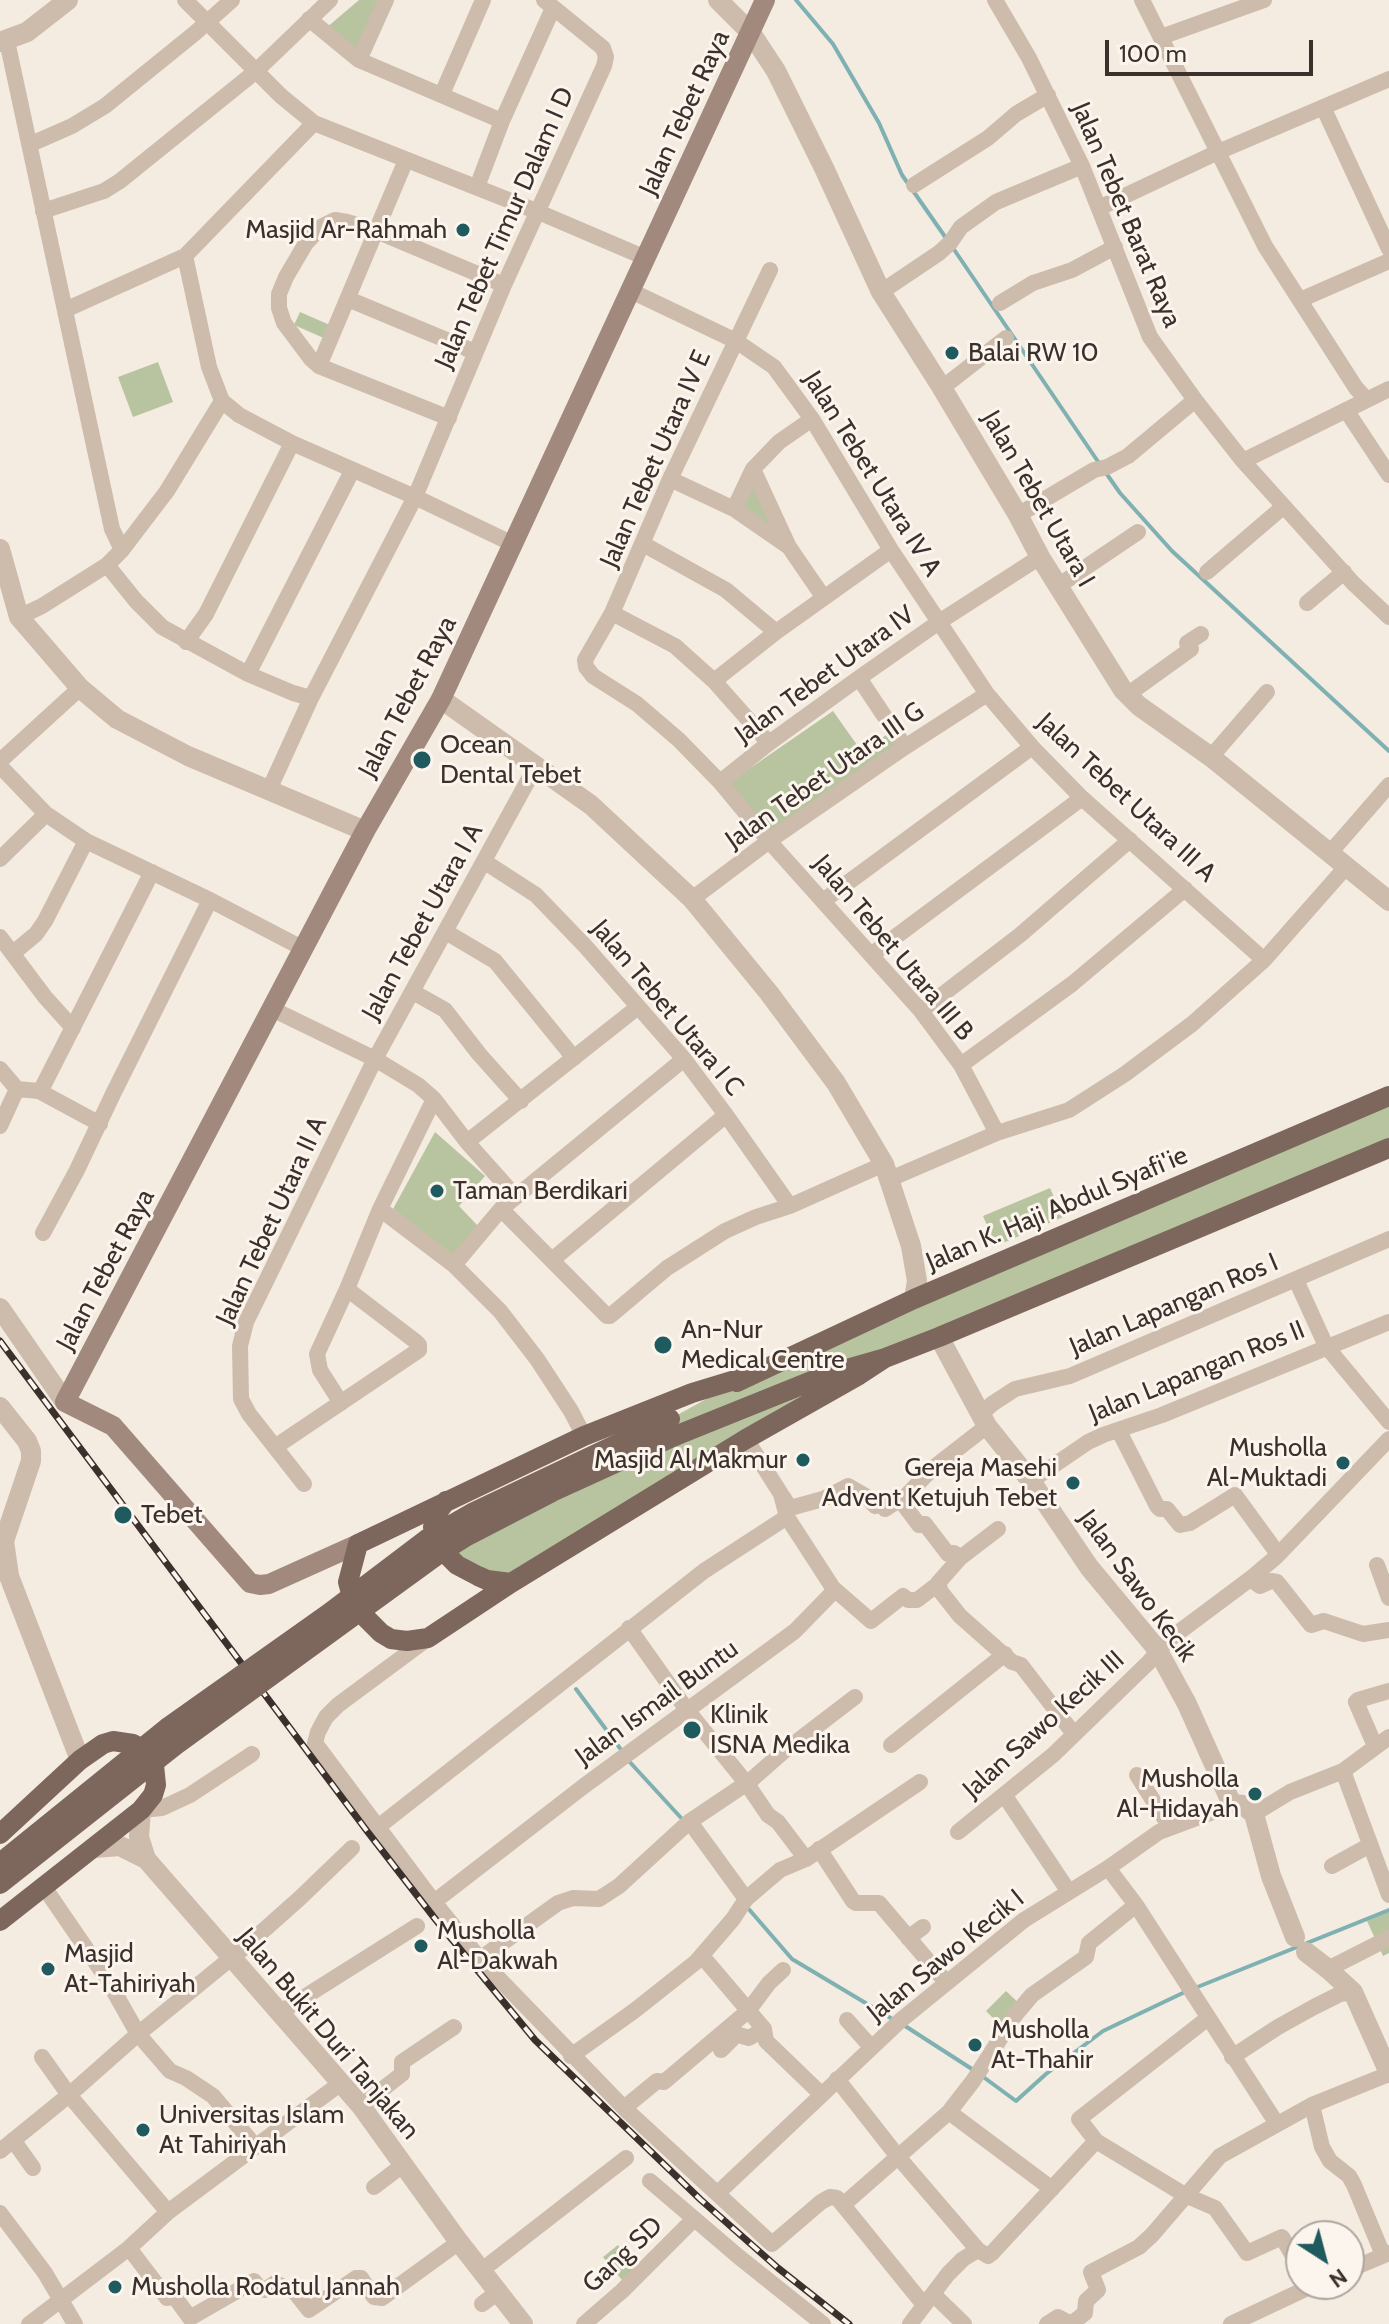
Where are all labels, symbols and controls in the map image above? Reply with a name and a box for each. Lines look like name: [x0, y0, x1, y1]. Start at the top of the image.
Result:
scale bar: [1109, 24, 1317, 74]
street label: Jalan Tebet Raya: [633, 26, 737, 200]
text: 100 m: [1119, 39, 1187, 68]
street label: Jalan Tebet Timur Dalam I D: [429, 82, 581, 374]
street label: Jalan Tebet Barat Raya: [1065, 98, 1187, 332]
place label: Masjid Ar-Rahmah: [245, 214, 447, 246]
marker: Masjid Ar-Rahmah: [454, 221, 472, 239]
place label: Balai RW 10: [968, 337, 1099, 369]
marker: Balai RW 10: [943, 344, 961, 362]
street label: Jalan Tebet Utara IV E: [594, 346, 718, 572]
street label: Jalan Tebet Utara IV A: [796, 366, 948, 582]
street label: Jalan Tebet Utara I: [975, 405, 1101, 593]
street label: Jalan Tebet Utara IV: [729, 599, 921, 751]
street label: Jalan Tebet Raya: [352, 611, 464, 783]
street label: Jalan Tebet Utara III G: [720, 696, 930, 856]
street label: Jalan Tebet Utara III A: [1030, 707, 1222, 889]
place label: Ocean Dental Tebet: [440, 729, 581, 790]
marker: Ocean Dental Tebet: [411, 749, 433, 771]
street label: Jalan Tebet Utara I A: [356, 818, 490, 1026]
street label: Jalan Tebet Utara III B: [806, 849, 980, 1047]
street label: Jalan Tebet Utara I C: [584, 914, 750, 1102]
street label: Jalan Tebet Utara II A: [210, 1112, 334, 1330]
street label: Jalan K. Haji Abdul Syafi'ie: [922, 1140, 1192, 1278]
place label: Taman Berdikari: [453, 1175, 628, 1207]
marker: Taman Berdikari: [428, 1182, 446, 1200]
street label: Jalan Tebet Raya: [50, 1184, 162, 1356]
street label: Jalan Lapangan Ros I: [1065, 1247, 1283, 1363]
place label: An-Nur Medical Centre: [681, 1314, 845, 1376]
street label: Jalan Lapangan Ros II: [1085, 1314, 1309, 1430]
marker: An-Nur Medical Centre: [652, 1334, 674, 1356]
place label: Musholla Al-Muktadi: [1207, 1432, 1327, 1494]
place label: Masjid Al Makmur: [594, 1444, 787, 1476]
marker: Masjid Al Makmur: [794, 1451, 812, 1469]
place label: Gereja Masehi Advent Ketujuh Tebet: [822, 1452, 1057, 1514]
marker: Musholla Al-Muktadi: [1334, 1454, 1352, 1472]
marker: Gereja Masehi Advent Ketujuh Tebet: [1064, 1474, 1082, 1492]
place label: Tebet: [141, 1499, 203, 1531]
marker: Tebet: [112, 1504, 134, 1526]
street label: Jalan Sawo Kecik: [1071, 1504, 1203, 1668]
street label: Jalan Ismail Buntu: [570, 1634, 744, 1772]
street label: Jalan Sawo Kecik III: [957, 1645, 1131, 1805]
place label: Klinik ISNA Medika: [710, 1699, 850, 1760]
marker: Klinik ISNA Medika: [681, 1719, 703, 1741]
place label: Musholla Al-Hidayah: [1116, 1763, 1239, 1824]
marker: Musholla Al-Hidayah: [1246, 1785, 1264, 1803]
street label: Jalan Sawo Kecik I: [861, 1883, 1031, 2029]
place label: Musholla Al-Dakwah: [437, 1915, 558, 1976]
street label: Jalan Bukit Duri Tanjakan: [230, 1922, 426, 2146]
marker: Musholla Al-Dakwah: [412, 1937, 430, 1955]
place label: Masjid At-Tahiriyah: [64, 1938, 196, 2000]
marker: Masjid At-Tahiriyah: [39, 1960, 57, 1978]
place label: Musholla At-Thahir: [991, 2014, 1093, 2076]
marker: Musholla At-Thahir: [966, 2036, 984, 2054]
place label: Universitas Islam At Tahiriyah: [159, 2099, 344, 2160]
marker: Universitas Islam At Tahiriyah: [134, 2121, 152, 2139]
street label: Gang SD: [577, 2210, 669, 2300]
north arrow: [1285, 2220, 1365, 2300]
text: N: [1324, 2263, 1352, 2294]
place label: Musholla Rodatul Jannah: [131, 2271, 400, 2303]
marker: Musholla Rodatul Jannah: [106, 2278, 124, 2296]

